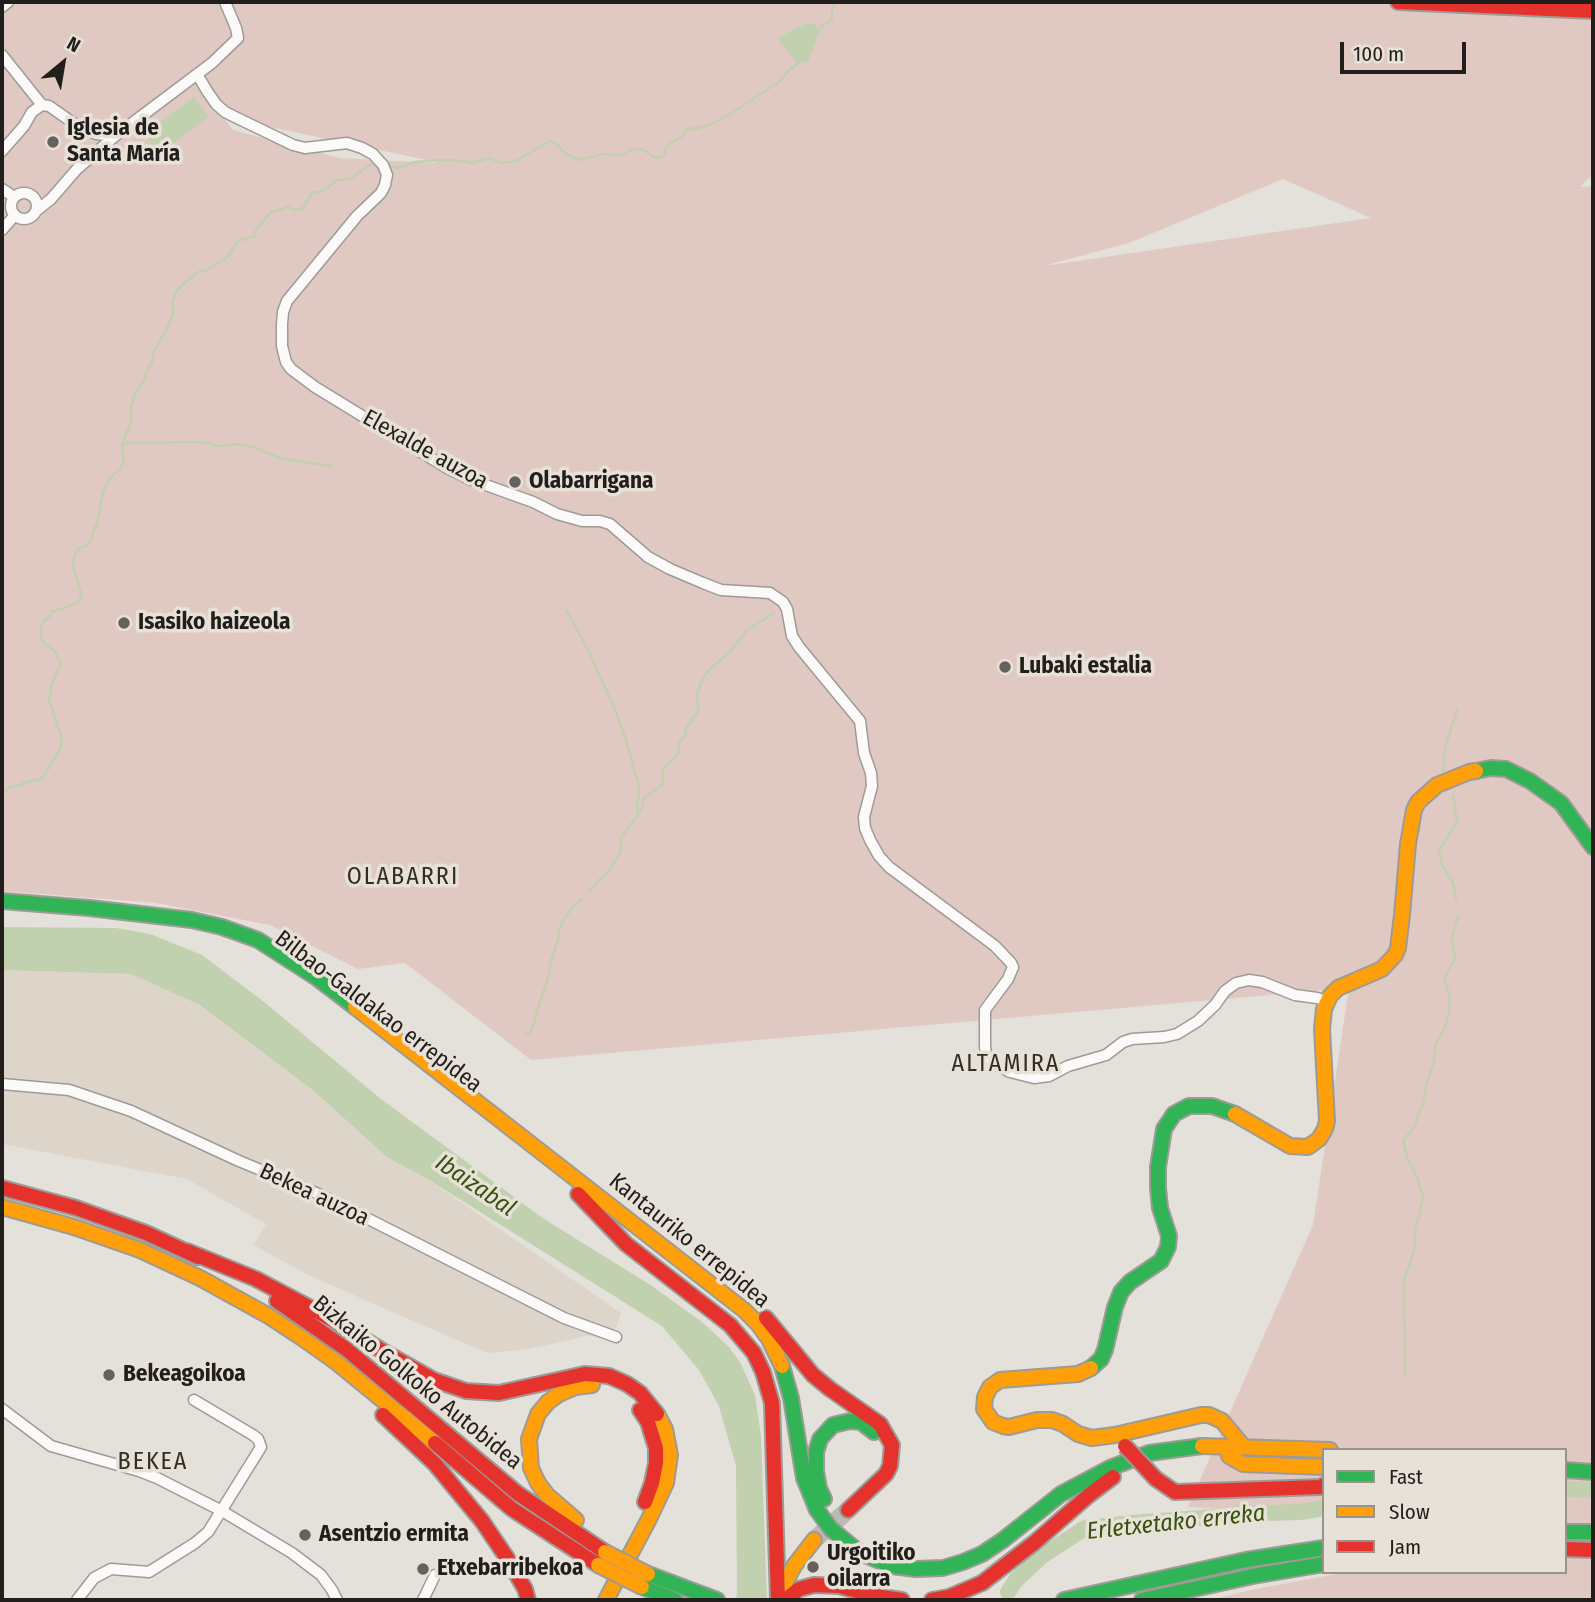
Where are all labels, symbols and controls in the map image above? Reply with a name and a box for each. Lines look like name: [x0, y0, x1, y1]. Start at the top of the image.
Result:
north arrow: [28, 28, 98, 98]
scale bar: [1343, 28, 1469, 72]
text: N: [63, 32, 84, 57]
text: 100 m: [1353, 41, 1404, 67]
place label: Iglesia de Santa María: [67, 115, 180, 169]
marker: Iglesia de Santa María: [45, 134, 61, 150]
street label: Elexalde auzoa: [358, 404, 492, 496]
place label: Olabarrigana: [529, 468, 653, 496]
marker: Olabarrigana: [507, 474, 523, 490]
place label: Isasiko haizeola: [138, 609, 290, 637]
marker: Isasiko haizeola: [116, 615, 132, 631]
place label: Lubaki estalia: [1019, 653, 1152, 681]
marker: Lubaki estalia: [997, 659, 1013, 675]
district label: OLABARRI: [348, 863, 458, 891]
street label: Bilbao-Galdakao errepidea: [269, 925, 487, 1099]
district label: ALTAMIRA: [953, 1050, 1059, 1078]
water label: Ibaizabal: [429, 1149, 521, 1223]
street label: Bekea auzoa: [255, 1158, 373, 1232]
street label: Kantauriko errepidea: [603, 1168, 775, 1314]
street label: Bizkaiko Golkoko Autobidea: [307, 1290, 527, 1476]
place label: Bekeagoikoa: [123, 1361, 246, 1389]
marker: Bekeagoikoa: [101, 1367, 117, 1383]
district label: BEKEA: [118, 1448, 188, 1476]
legend: [1322, 1448, 1567, 1574]
text: Fast: [1389, 1464, 1423, 1490]
water label: Erletxetako erreka: [1085, 1499, 1267, 1547]
text: Slow: [1389, 1499, 1430, 1525]
place label: Asentzio ermita: [319, 1521, 469, 1549]
marker: Asentzio ermita: [297, 1527, 313, 1543]
text: Jam: [1389, 1534, 1421, 1560]
place label: Urgoitiko oilarra: [827, 1540, 916, 1594]
place label: Etxebarribekoa: [437, 1555, 583, 1583]
marker: Urgoitiko oilarra: [805, 1559, 821, 1575]
marker: Etxebarribekoa: [415, 1561, 431, 1577]

